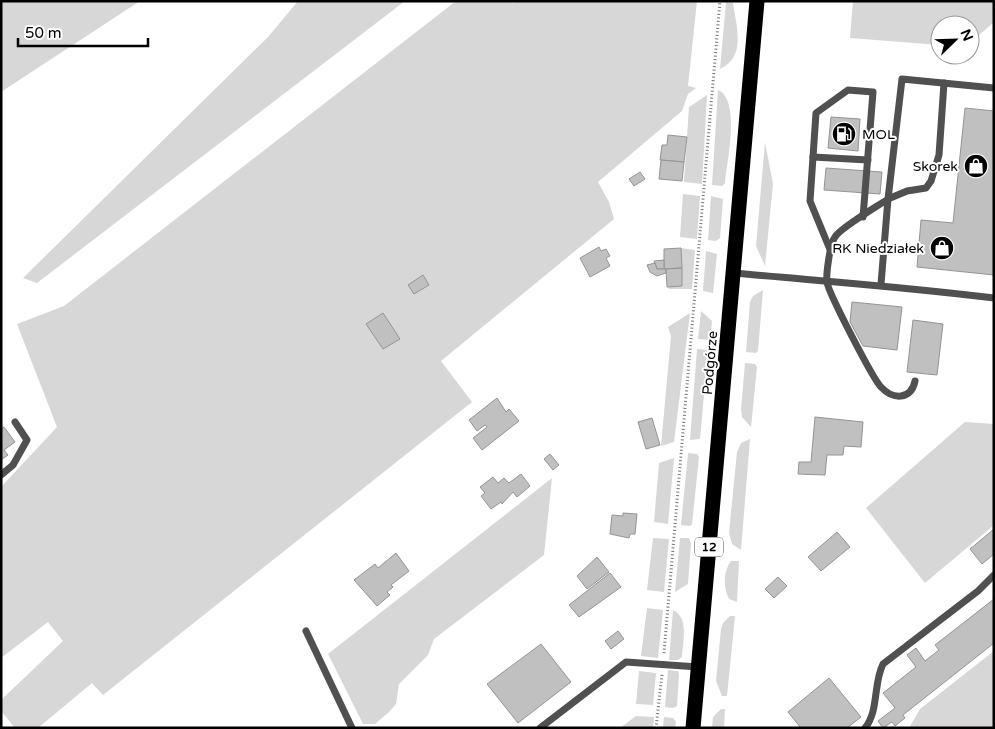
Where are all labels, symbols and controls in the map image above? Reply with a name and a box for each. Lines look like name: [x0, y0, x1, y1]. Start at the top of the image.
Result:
scale bar: [18, 15, 148, 47]
north arrow: [930, 15, 980, 65]
text: 50 m: [25, 24, 62, 42]
text: N: [956, 27, 977, 44]
fuel station icon: MOL: [831, 121, 857, 147]
place label: MOL: [862, 126, 895, 143]
shop icon: Skorek: [963, 153, 989, 179]
place label: Skorek: [913, 158, 958, 175]
shop icon: RK Niedziałek: [929, 235, 955, 261]
place label: RK Niedziałek: [832, 240, 924, 257]
street label: Podgórze: [699, 330, 721, 396]
road number: 12: [695, 538, 723, 556]

